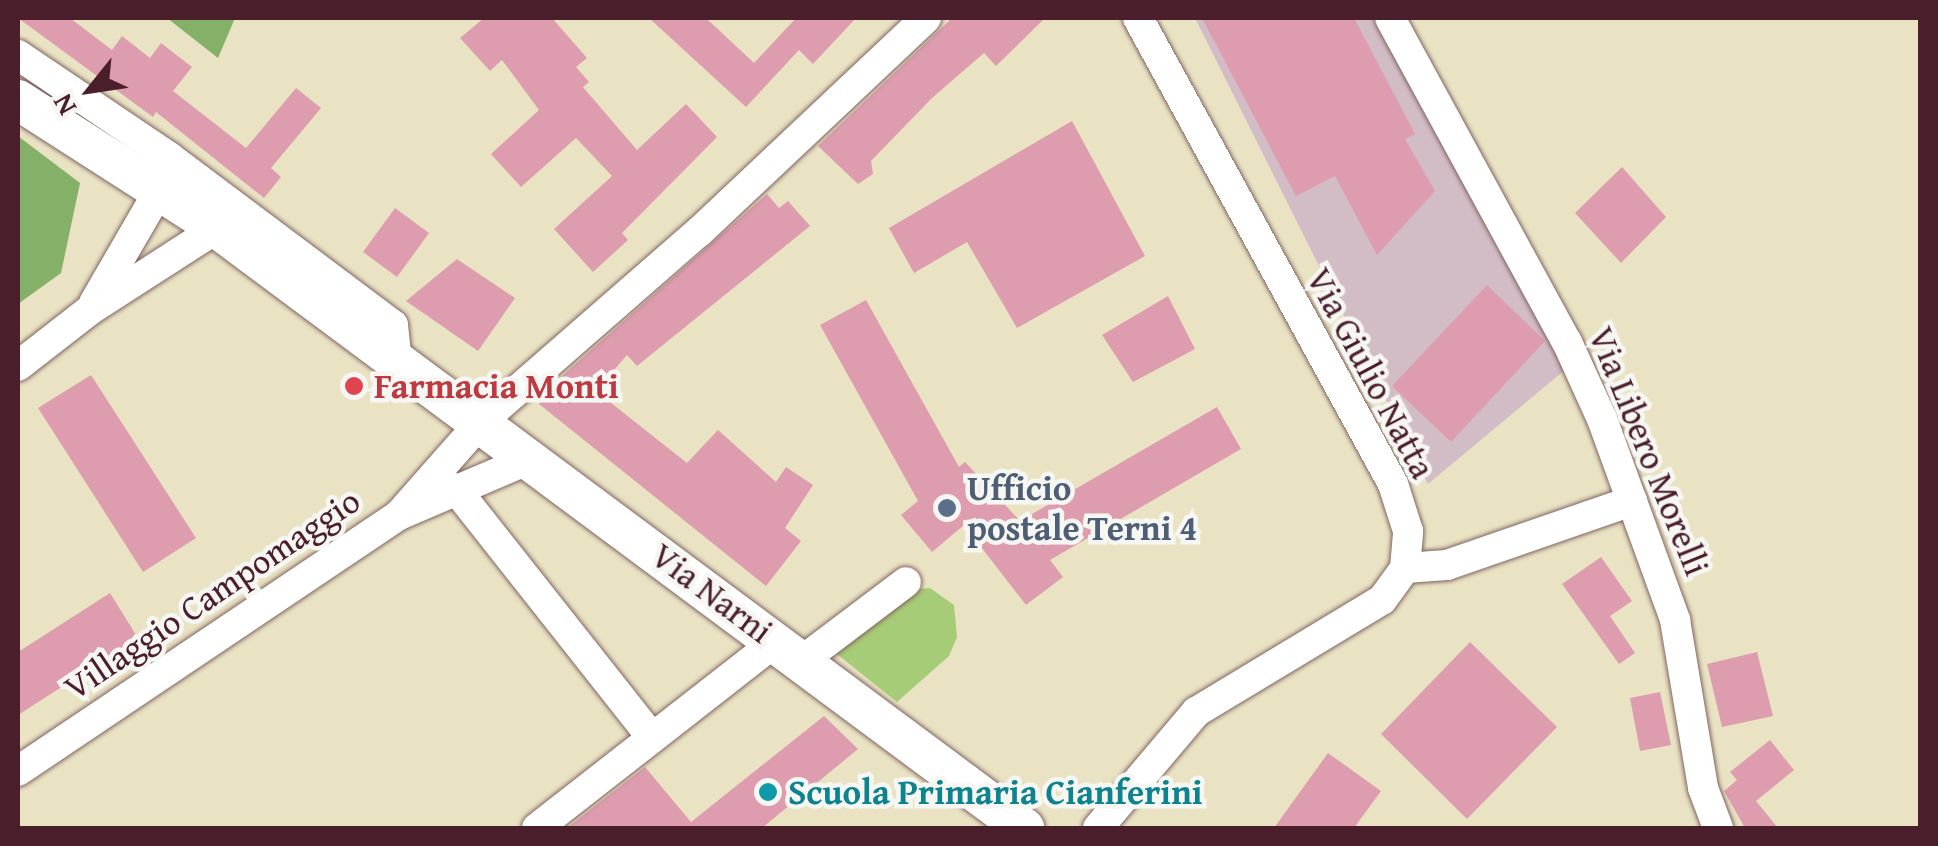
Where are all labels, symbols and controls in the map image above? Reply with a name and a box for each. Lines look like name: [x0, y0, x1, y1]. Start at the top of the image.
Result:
north arrow: [40, 40, 140, 140]
text: N: [41, 87, 86, 124]
street label: Via Giulio Natta: [1298, 261, 1444, 485]
street label: Via Libero Morelli: [1580, 321, 1718, 581]
place label: Farmacia Monti: [374, 365, 619, 407]
marker: Farmacia Monti: [343, 375, 365, 397]
place label: Ufficio postale Terni 4: [967, 467, 1197, 549]
street label: Villaggio Campomaggio: [56, 479, 368, 709]
marker: Ufficio postale Terni 4: [936, 497, 958, 519]
street label: Via Narni: [643, 534, 781, 652]
place label: Scuola Primaria Cianferini: [788, 771, 1203, 813]
marker: Scuola Primaria Cianferini: [757, 781, 779, 803]

